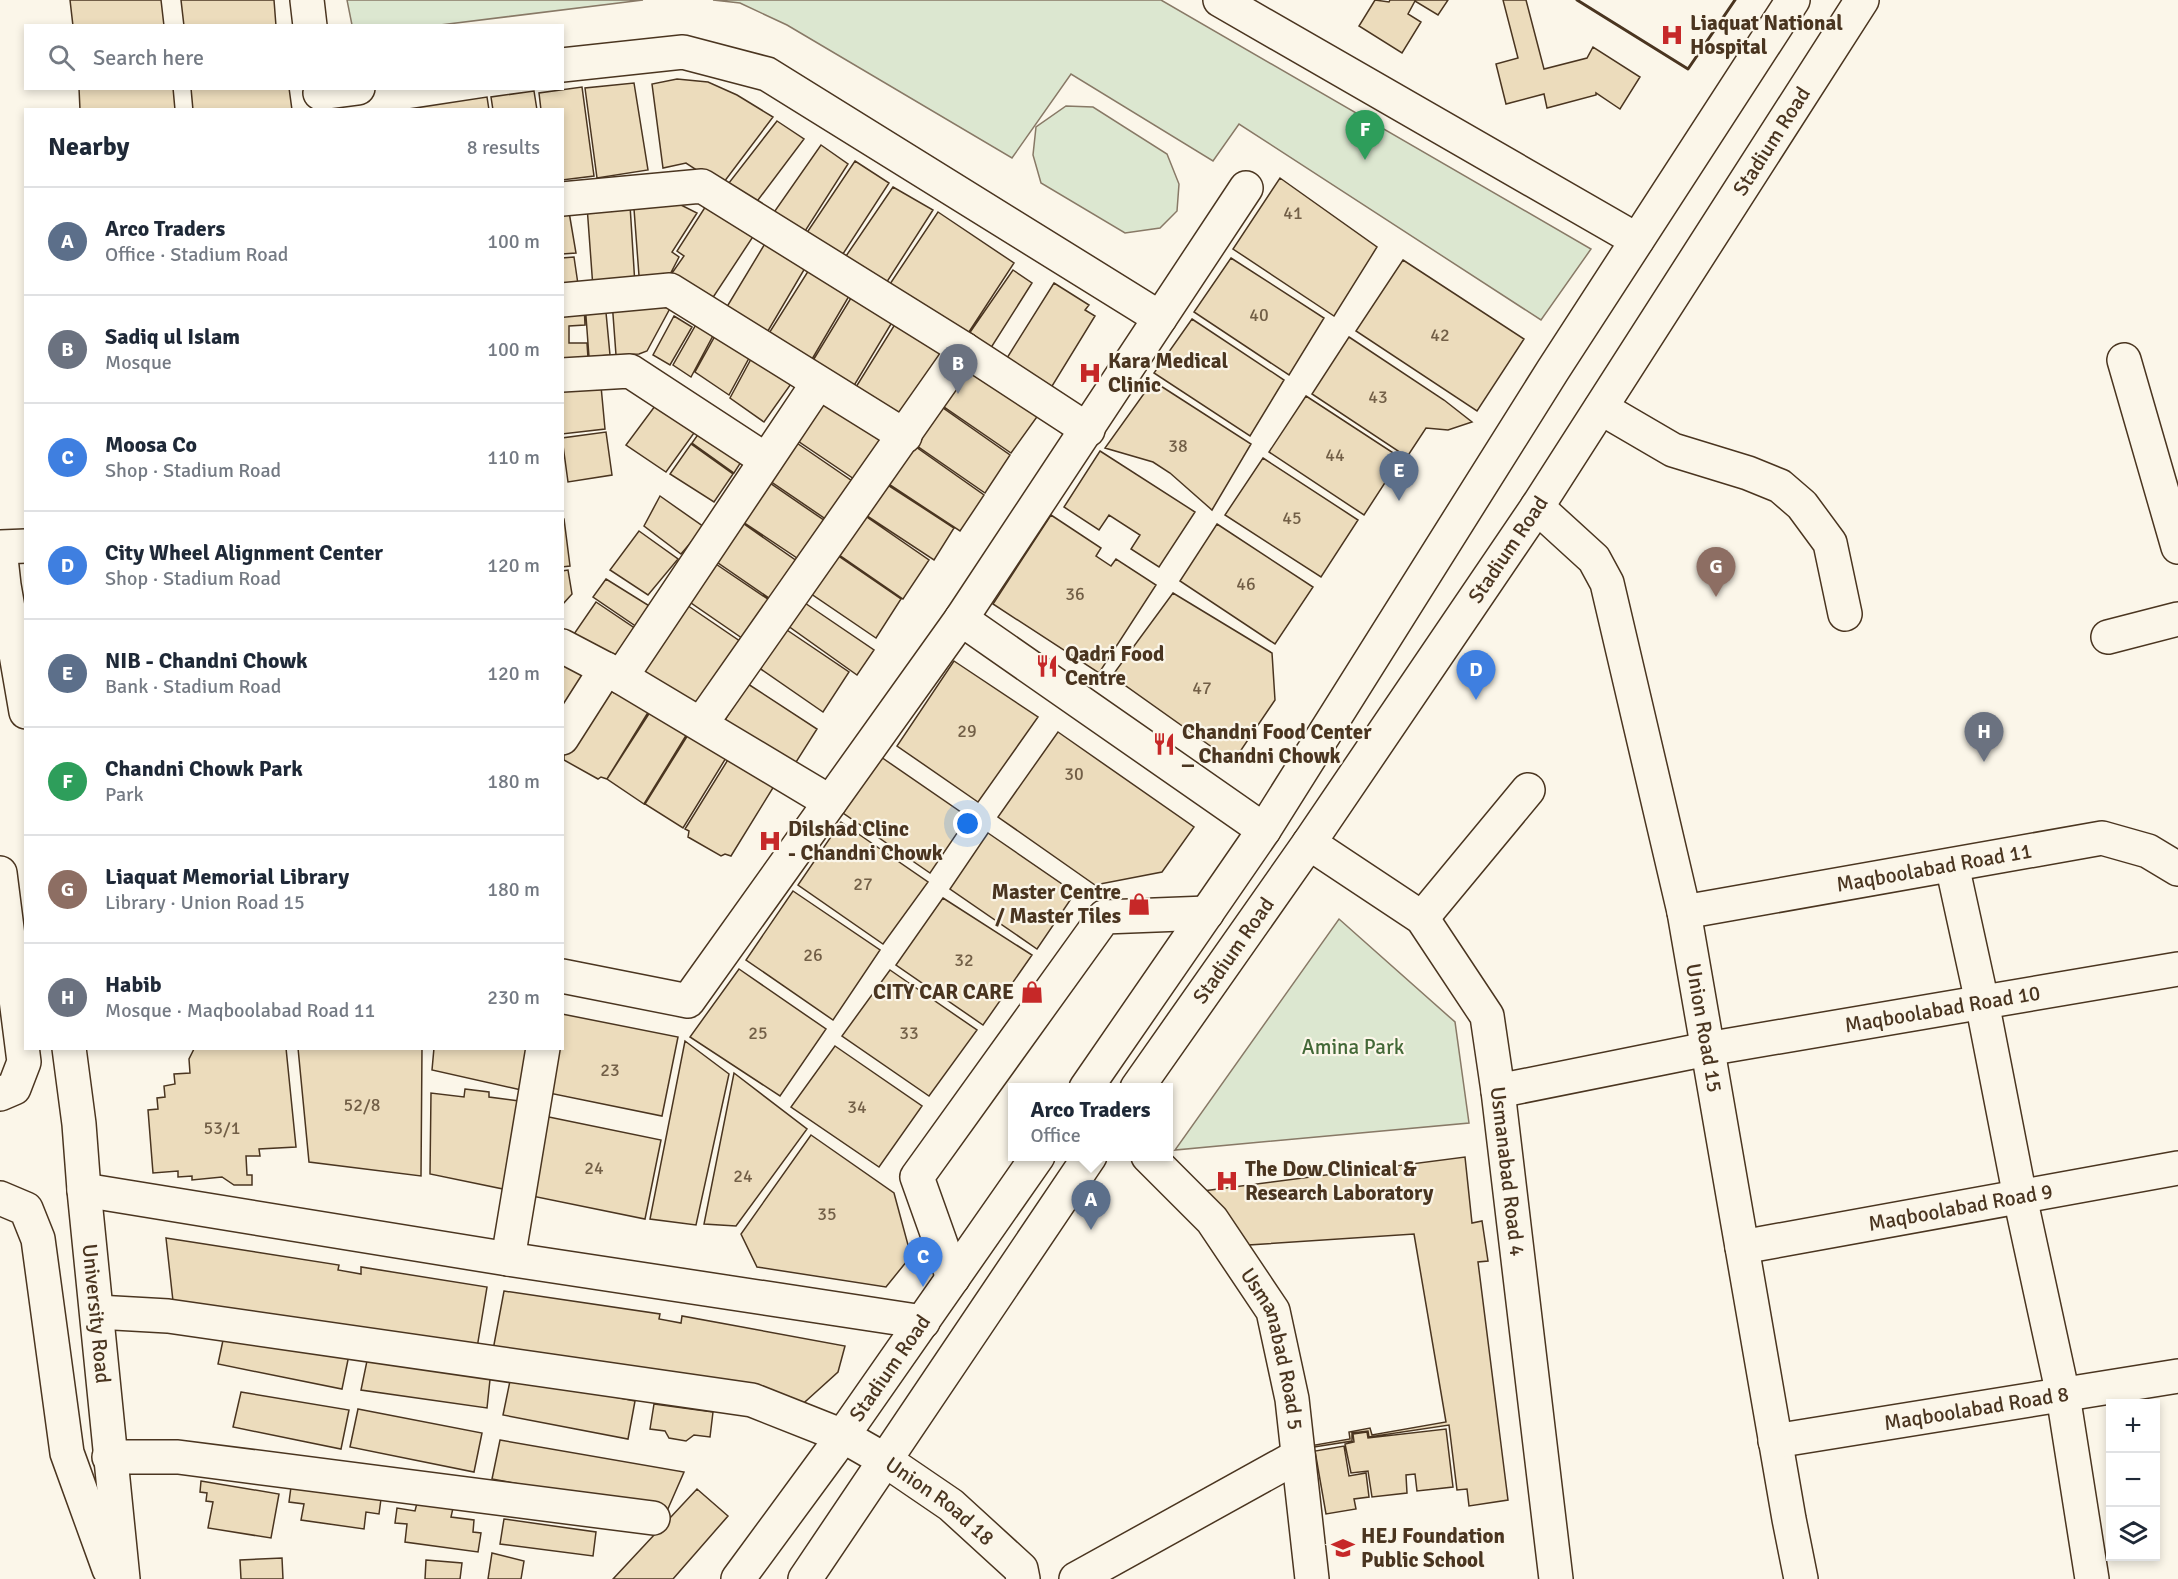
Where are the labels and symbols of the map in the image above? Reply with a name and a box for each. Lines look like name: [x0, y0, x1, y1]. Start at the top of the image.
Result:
place label: Liaquat National Hospital: [1690, 10, 1843, 60]
hospital icon: Liaquat National Hospital: [1659, 22, 1685, 48]
street label: Stadium Road: [1727, 82, 1816, 200]
pin: F: [1346, 110, 1384, 160]
house number: 41: [1283, 202, 1303, 224]
house number: 40: [1249, 304, 1269, 326]
house number: 42: [1430, 324, 1450, 346]
pin: B: [938, 344, 978, 394]
place label: Kara Medical Clinic: [1108, 348, 1229, 398]
hospital icon: Kara Medical Clinic: [1077, 360, 1103, 386]
house number: 43: [1368, 386, 1388, 408]
house number: 38: [1168, 435, 1188, 457]
house number: 44: [1325, 444, 1345, 466]
pin: E: [1380, 452, 1418, 501]
street label: Stadium Road: [1463, 491, 1554, 608]
house number: 45: [1282, 507, 1302, 529]
pin: G: [1696, 548, 1736, 597]
house number: 46: [1236, 573, 1256, 595]
house number: 36: [1065, 583, 1085, 605]
place label: Qadri Food Centre: [1065, 641, 1164, 691]
pin: D: [1456, 650, 1496, 700]
restaurant icon: Qadri Food Centre: [1034, 653, 1060, 679]
house number: 47: [1192, 677, 1212, 699]
pin: H: [1964, 712, 2004, 762]
place label: Chandni Food Center _ Chandni Chowk: [1181, 719, 1372, 769]
house number: 29: [957, 720, 977, 742]
restaurant icon: Chandni Food Center _ Chandni Chowk: [1151, 731, 1177, 757]
house number: 30: [1064, 763, 1084, 785]
your location: [953, 809, 982, 838]
place label: Dilshad Clinc - Chandni Chowk: [788, 816, 943, 866]
hospital icon: Dilshad Clinc - Chandni Chowk: [757, 828, 783, 854]
street label: Maqboolabad Road 11: [1834, 838, 2034, 898]
house number: 27: [853, 873, 873, 895]
place label: Master Centre / Master Tiles: [991, 879, 1121, 929]
shop icon: Master Centre / Master Tiles: [1126, 891, 1152, 917]
street label: Stadium Road: [1187, 892, 1280, 1009]
house number: 26: [803, 944, 823, 966]
house number: 32: [954, 949, 974, 971]
street label: Union Road 15: [1680, 961, 1728, 1094]
place label: CITY CAR CARE: [873, 979, 1014, 1005]
shop icon: CITY CAR CARE: [1019, 979, 1045, 1005]
street label: Maqboolabad Road 10: [1843, 980, 2042, 1038]
house number: 25: [748, 1022, 768, 1044]
house number: 33: [899, 1022, 919, 1044]
park label: Amina Park: [1302, 1034, 1405, 1060]
house number: 23: [600, 1059, 620, 1081]
street label: Usmanabad Road 4: [1485, 1085, 1531, 1258]
house number: 52/8: [344, 1094, 380, 1116]
house number: 34: [847, 1096, 867, 1118]
house number: 53/1: [204, 1117, 240, 1139]
place label: The Dow Clinical & Research Laboratory: [1245, 1156, 1434, 1206]
house number: 24: [584, 1157, 604, 1179]
house number: 24: [733, 1165, 753, 1187]
hospital icon: The Dow Clinical & Research Laboratory: [1214, 1168, 1240, 1194]
street label: Maqboolabad Road 9: [1866, 1178, 2055, 1237]
pin: A: [1072, 1180, 1110, 1230]
house number: 35: [817, 1203, 837, 1225]
pin: C: [904, 1238, 942, 1287]
street label: University Road: [76, 1242, 116, 1385]
street label: Usmanabad Road 5: [1235, 1263, 1308, 1431]
street label: Stadium Road: [844, 1310, 936, 1426]
street label: Maqboolabad Road 8: [1882, 1381, 2071, 1436]
street label: Union Road 18: [880, 1451, 1000, 1551]
place label: HEJ Foundation Public School: [1361, 1523, 1505, 1573]
school or university icon: HEJ Foundation Public School: [1330, 1535, 1356, 1561]

